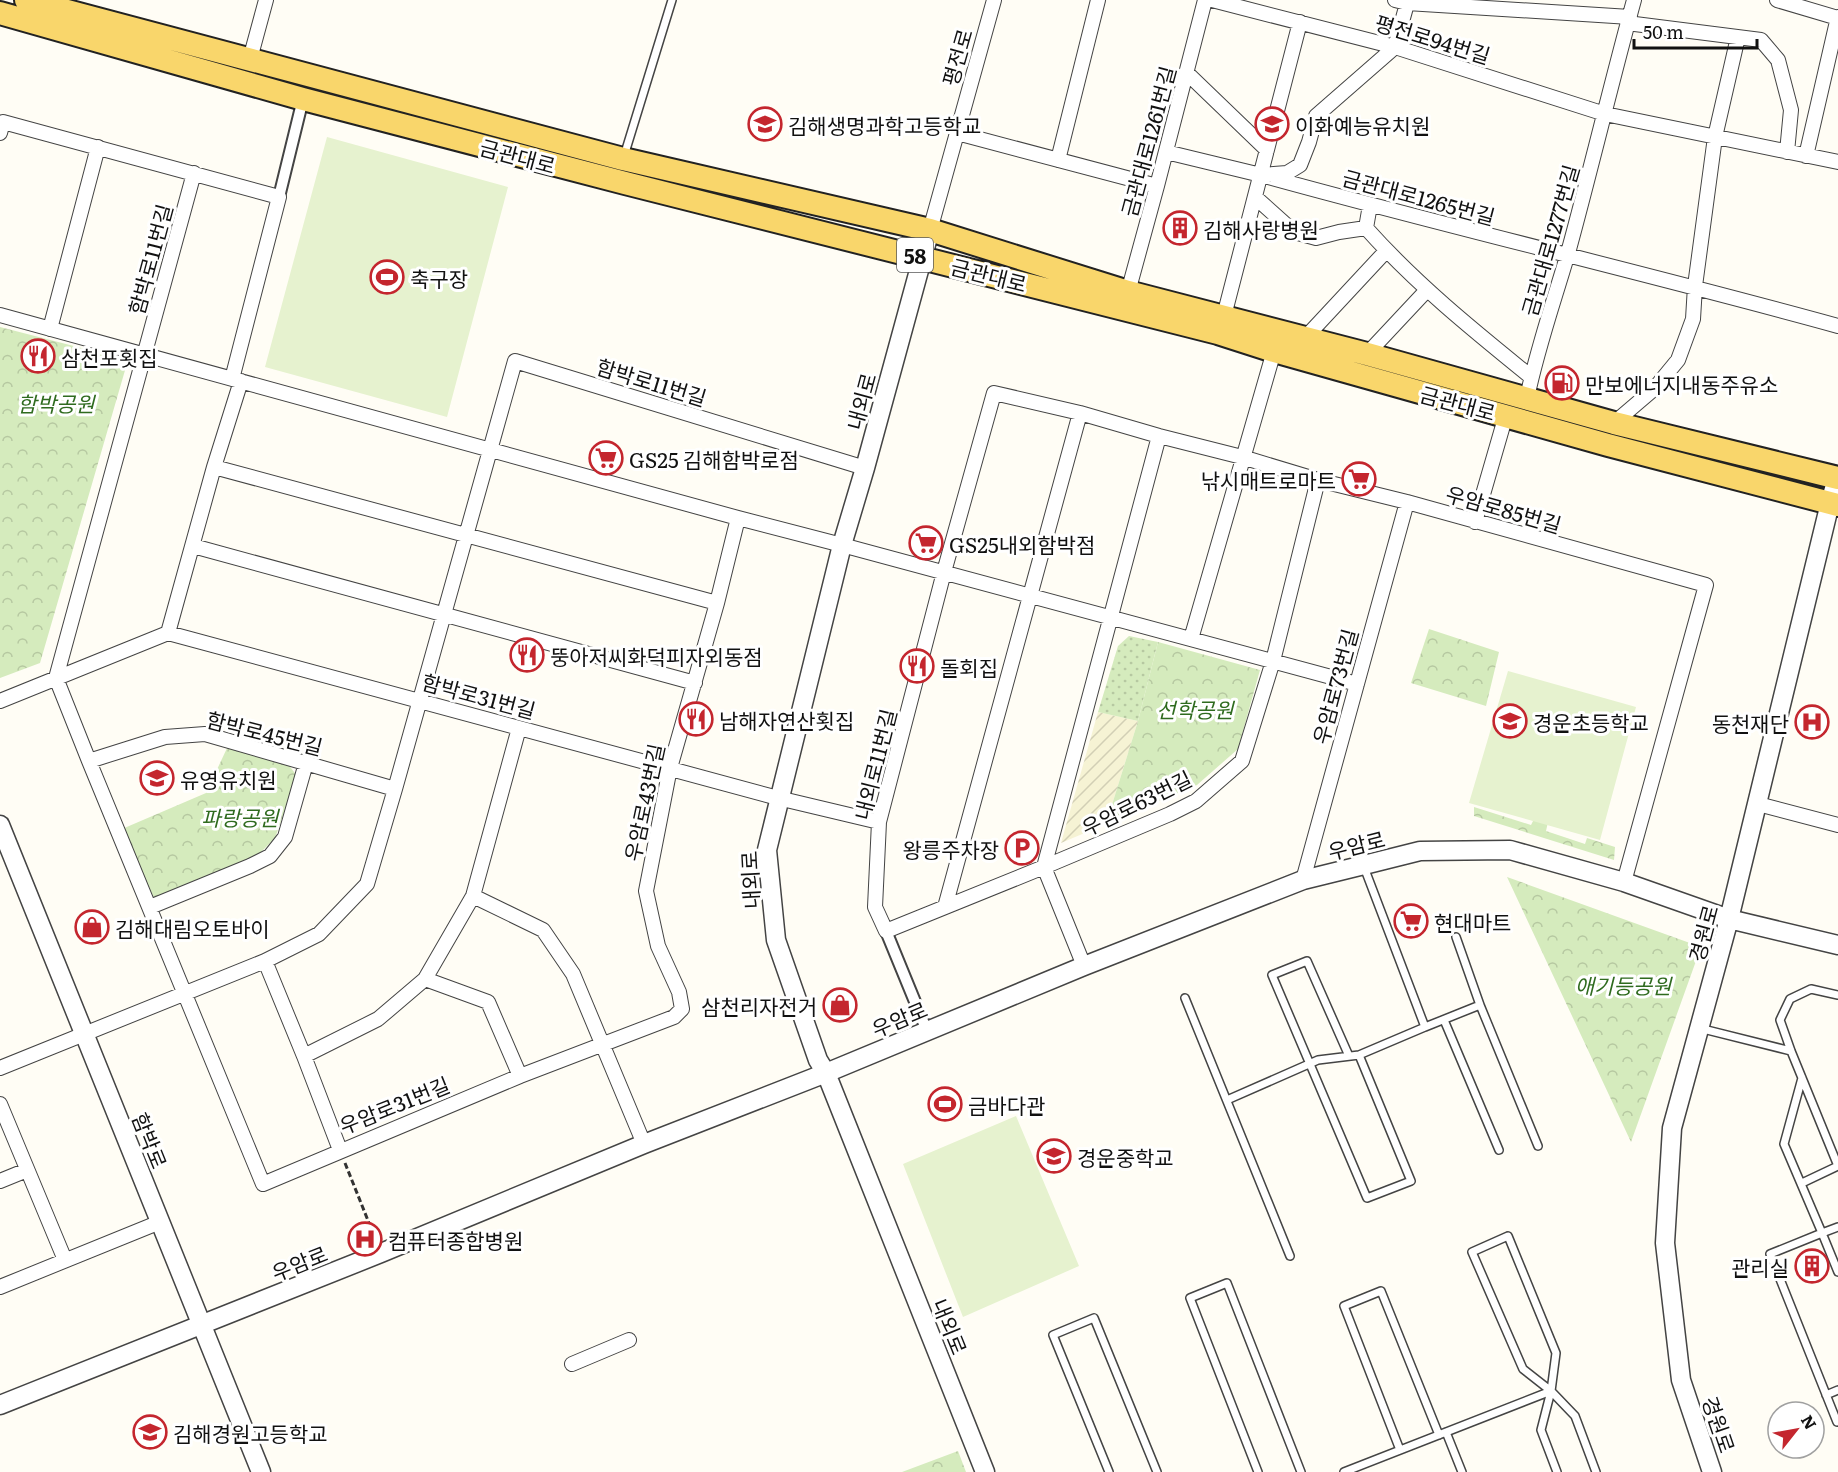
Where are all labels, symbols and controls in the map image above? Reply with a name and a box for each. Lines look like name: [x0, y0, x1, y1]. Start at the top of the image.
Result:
street label: 평전로94번길: [1371, 6, 1495, 70]
scale bar: [1634, 12, 1757, 50]
text: 50 m: [1643, 18, 1684, 45]
street label: 평전로: [933, 25, 979, 89]
street label: 금관대로1261번길: [1112, 62, 1182, 220]
school or university icon: 김해생명과학고등학교: [747, 106, 783, 142]
school or university icon: 이화예능유치원: [1254, 106, 1290, 142]
place label: 김해생명과학고등학교: [788, 109, 981, 140]
place label: 이화예능유치원: [1295, 109, 1430, 140]
street label: 금관대로: [477, 130, 559, 180]
street label: 금관대로1265번길: [1339, 161, 1499, 231]
street label: 금관대로1277번길: [1513, 161, 1585, 319]
street label: 함박로11번길: [119, 200, 179, 318]
building icon: 김해사랑병원: [1162, 210, 1198, 246]
place label: 김해사랑병원: [1203, 213, 1319, 244]
road number: 58: [897, 238, 933, 272]
street label: 금관대로: [948, 250, 1030, 298]
sports icon: 축구장: [369, 259, 405, 295]
place label: 축구장: [410, 262, 468, 293]
restaurant icon: 삼천포횟집: [20, 338, 56, 374]
place label: 삼천포횟집: [61, 341, 158, 372]
street label: 함박로11번길: [593, 350, 711, 412]
fuel station icon: 만보에너지내동주유소: [1544, 365, 1580, 401]
place label: 만보에너지내동주유소: [1585, 368, 1778, 399]
street label: 내외로: [838, 369, 882, 433]
street label: 금관대로: [1417, 377, 1499, 427]
park label: 함박공원: [17, 387, 96, 418]
supermarket icon: GS25 김해함박로점: [588, 440, 624, 476]
place label: GS25 김해함박로점: [629, 443, 799, 474]
supermarket icon: 낚시매트로마트: [1341, 461, 1377, 497]
place label: 낚시매트로마트: [1201, 464, 1336, 495]
street label: 우암로85번길: [1443, 477, 1565, 539]
supermarket icon: GS25내외함박점: [908, 525, 944, 561]
place label: GS25내외함박점: [949, 528, 1095, 559]
street label: 우암로73번길: [1304, 625, 1364, 747]
restaurant icon: 뚱아저씨화덕피자외동점: [509, 637, 545, 673]
place label: 뚱아저씨화덕피자외동점: [550, 640, 763, 671]
restaurant icon: 돌회집: [899, 648, 935, 684]
place label: 돌회집: [940, 651, 998, 682]
street label: 함박로31번길: [419, 665, 539, 725]
park label: 선학공원: [1156, 693, 1235, 724]
restaurant icon: 남해자연산횟집: [678, 701, 714, 737]
street label: 함박로45번길: [204, 703, 326, 761]
school or university icon: 경운초등학교: [1492, 703, 1528, 739]
place label: 남해자연산횟집: [719, 704, 854, 735]
hospital icon: 동천재단: [1794, 704, 1830, 740]
street label: 내외로11번길: [845, 705, 903, 823]
place label: 경운초등학교: [1533, 706, 1649, 737]
place label: 동천재단: [1712, 707, 1789, 738]
street label: 우암로43번길: [615, 740, 671, 864]
school or university icon: 유영유치원: [139, 760, 175, 796]
street label: 우암로63번길: [1076, 762, 1196, 842]
place label: 유영유치원: [180, 763, 277, 794]
park label: 파랑공원: [201, 801, 280, 832]
street label: 우암로: [1324, 822, 1388, 866]
parking icon: 왕릉주차장: [1004, 830, 1040, 866]
place label: 왕릉주차장: [902, 833, 999, 864]
street label: 내외로: [732, 850, 766, 910]
street label: 경원로: [1680, 901, 1724, 965]
supermarket icon: 현대마트: [1393, 903, 1429, 939]
place label: 현대마트: [1434, 906, 1511, 937]
shop icon: 김해대림오토바이: [74, 909, 110, 945]
place label: 김해대림오토바이: [115, 912, 270, 943]
park label: 애기등공원: [1575, 969, 1673, 1000]
shop icon: 삼천리자전거: [822, 987, 858, 1023]
place label: 삼천리자전거: [701, 990, 817, 1021]
street label: 우암로: [866, 992, 932, 1044]
street label: 우암로31번길: [334, 1068, 454, 1140]
sports icon: 금바다관: [927, 1086, 963, 1122]
place label: 금바다관: [968, 1089, 1045, 1120]
street label: 함박로: [126, 1107, 176, 1173]
school or university icon: 경운중학교: [1036, 1138, 1072, 1174]
place label: 경운중학교: [1077, 1141, 1174, 1172]
hospital icon: 컴퓨터종합병원: [347, 1221, 383, 1257]
place label: 컴퓨터종합병원: [388, 1224, 523, 1255]
street label: 우암로: [266, 1237, 332, 1287]
building icon: 관리실: [1794, 1248, 1830, 1284]
place label: 관리실: [1731, 1251, 1789, 1282]
street label: 내외로: [926, 1293, 976, 1359]
street label: 경원로: [1696, 1392, 1744, 1456]
north arrow: [1766, 1400, 1826, 1460]
text: N: [1796, 1410, 1823, 1434]
school or university icon: 김해경원고등학교: [132, 1414, 168, 1450]
place label: 김해경원고등학교: [173, 1417, 328, 1448]

